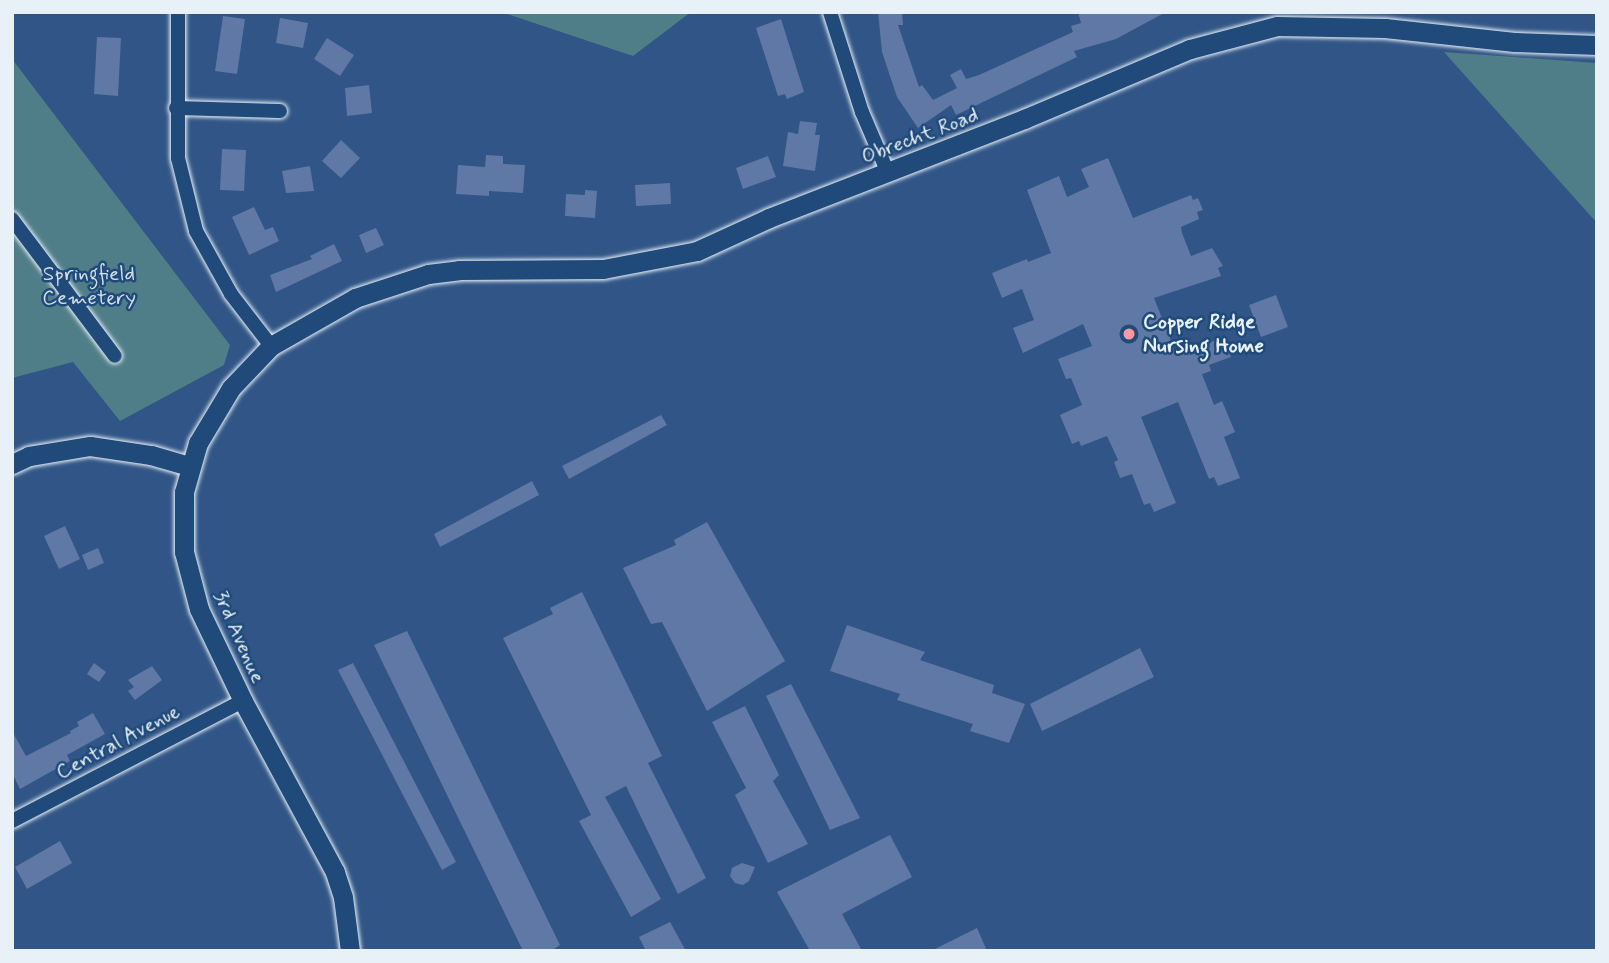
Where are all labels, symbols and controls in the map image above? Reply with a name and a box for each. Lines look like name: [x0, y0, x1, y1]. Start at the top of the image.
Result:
street label: Obrecht Road: [858, 102, 982, 170]
park label: Springfield Cemetery: [42, 261, 136, 311]
place label: Copper Ridge Nursing Home: [1143, 309, 1267, 359]
marker: Copper Ridge Nursing Home: [1121, 326, 1137, 342]
street label: 3rd Avenue: [207, 586, 271, 688]
street label: Central Avenue: [49, 698, 187, 786]

